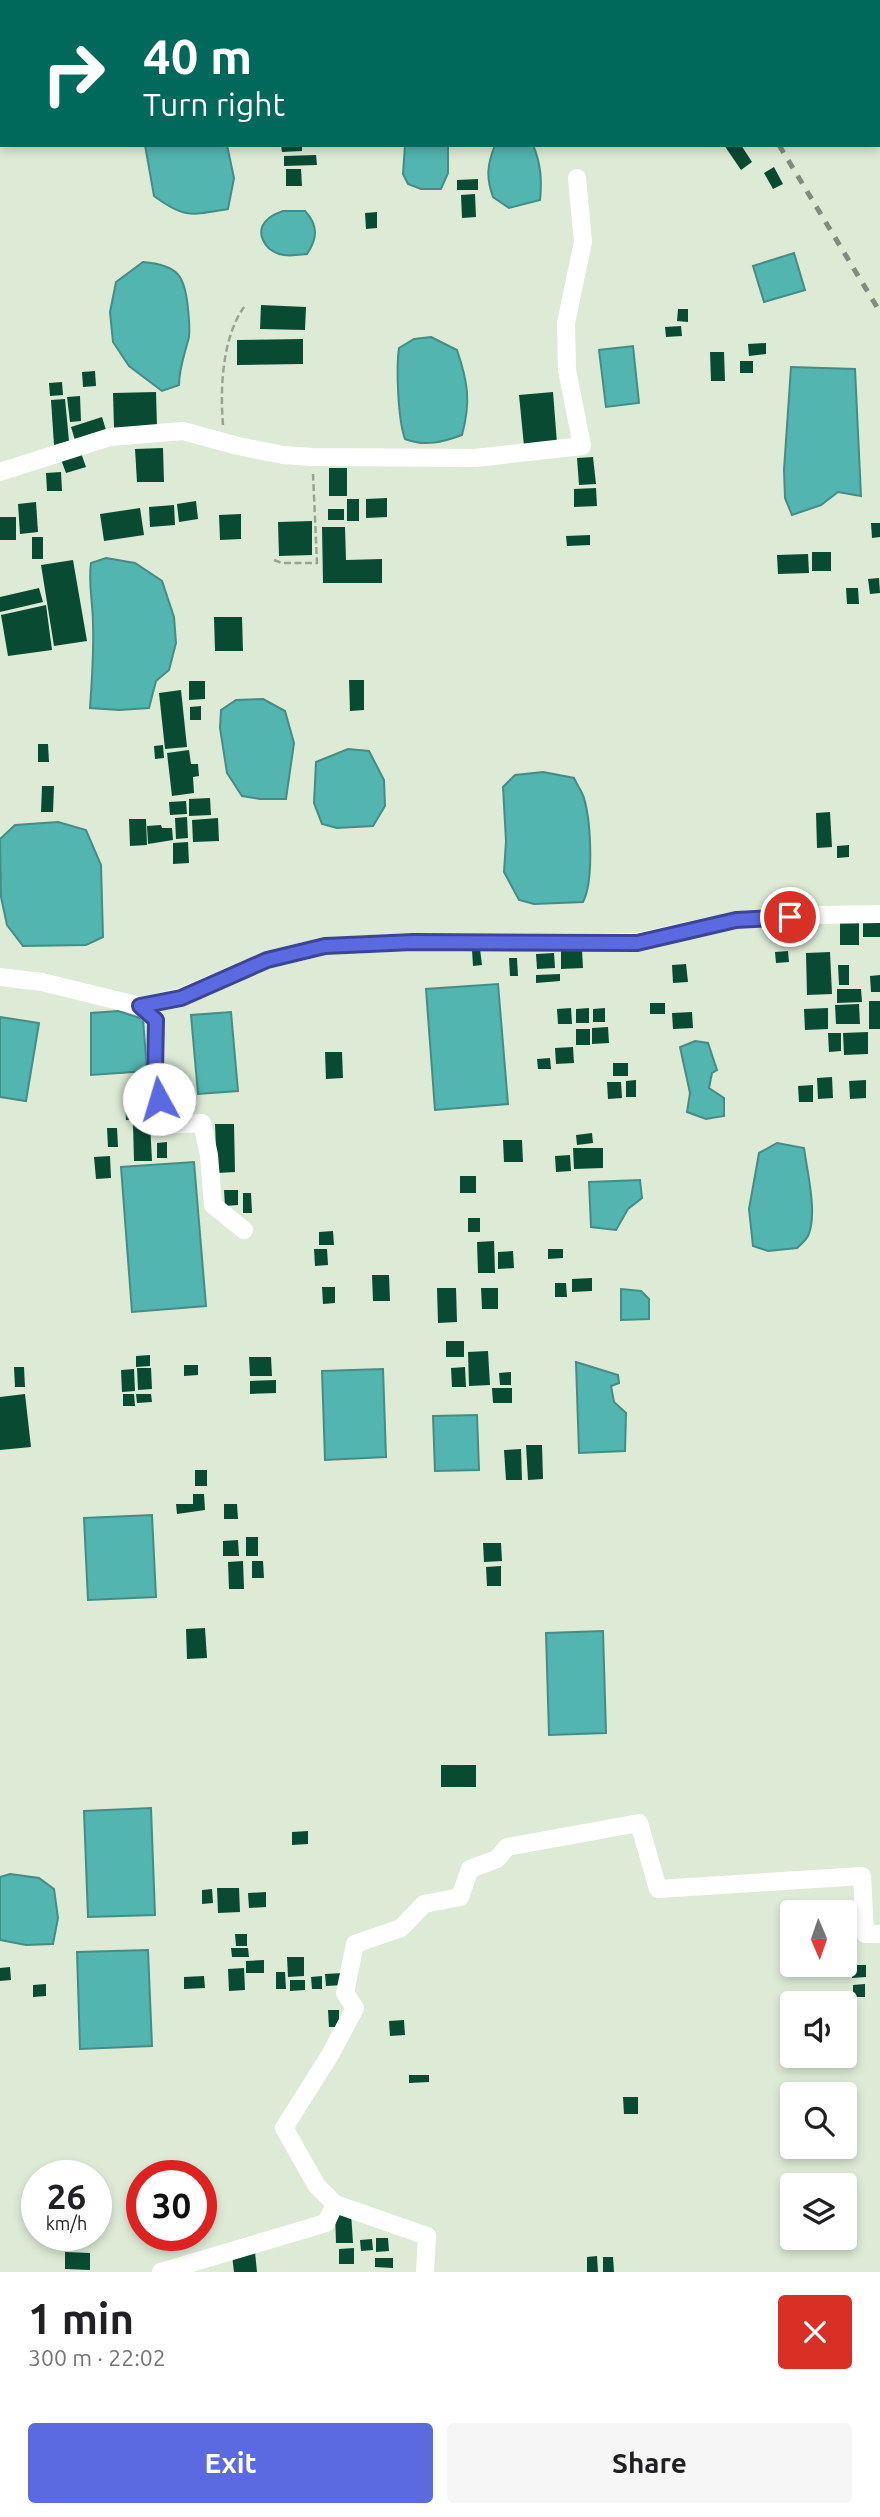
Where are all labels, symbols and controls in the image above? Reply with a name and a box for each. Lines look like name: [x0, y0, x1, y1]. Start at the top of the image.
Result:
icon: right: [28, 28, 119, 119]
text: 40 m: [143, 28, 252, 83]
text: Turn right: [143, 86, 285, 122]
pin: [760, 887, 820, 947]
icon: arrive: [771, 898, 809, 936]
position arrow: [122, 1062, 196, 1136]
north arrow: [780, 1900, 858, 1978]
map controls: [780, 1900, 857, 2250]
button: sound: [780, 1991, 857, 2068]
button: search: [780, 2082, 857, 2159]
speed limit sign: 30: [126, 2160, 217, 2251]
button: layers: [780, 2173, 857, 2250]
text: 26: [47, 2176, 86, 2216]
text: km/h: [46, 2213, 87, 2233]
text: 1 min: [28, 2295, 134, 2342]
button: close: [778, 2295, 852, 2369]
text: 300 m · 22:02: [28, 2345, 166, 2370]
button: Exit: [28, 2423, 433, 2503]
button: Share: [447, 2423, 852, 2503]

